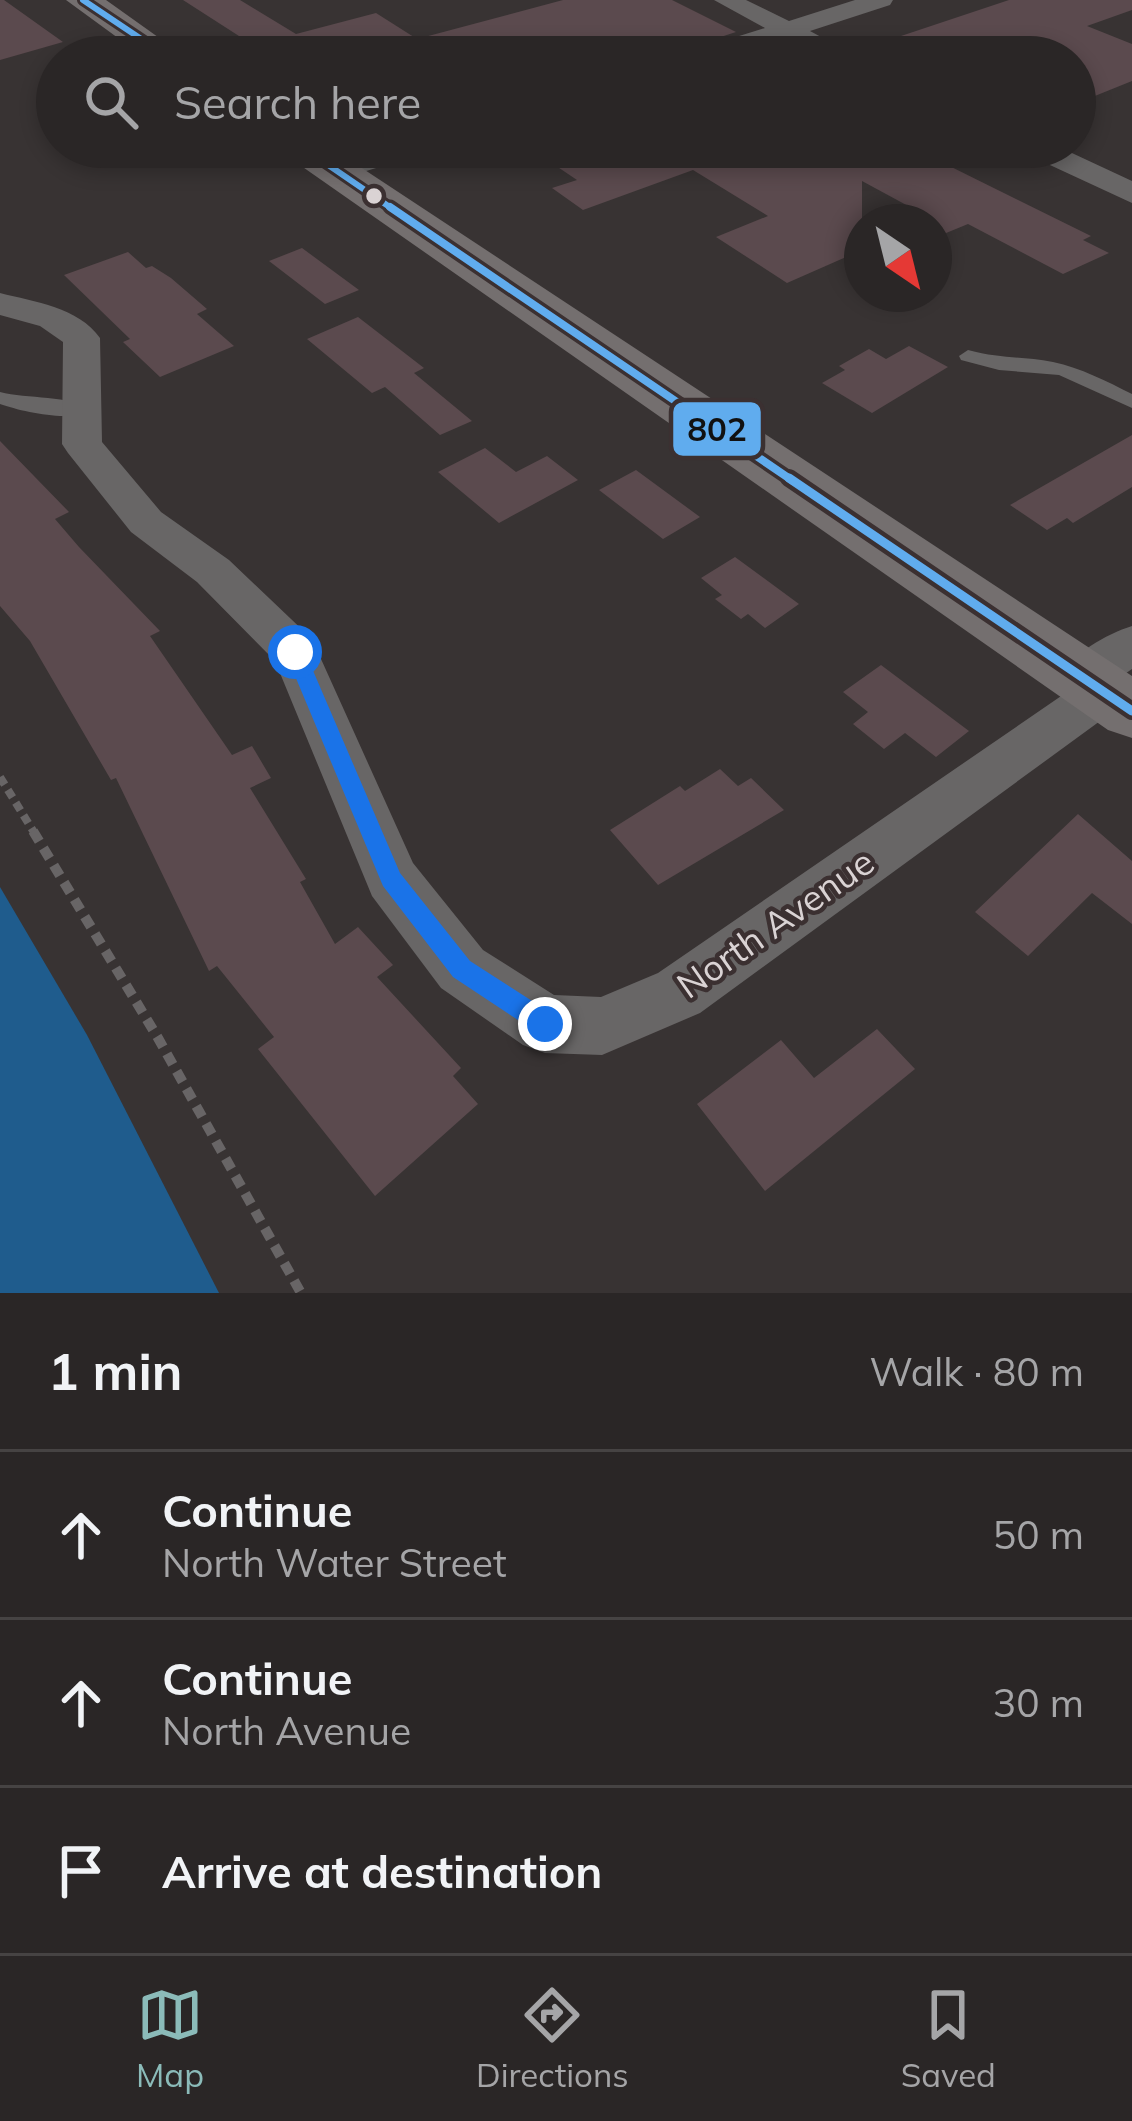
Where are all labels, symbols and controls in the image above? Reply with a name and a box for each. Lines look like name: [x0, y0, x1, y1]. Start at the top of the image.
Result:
search box: [36, 36, 1096, 168]
icon: search: [78, 69, 144, 135]
text: Search here: [174, 74, 421, 130]
unlabelled marker: [363, 185, 385, 207]
north arrow: [844, 204, 952, 312]
line badge: 802: [671, 400, 763, 458]
text: 802: [687, 408, 747, 449]
route start: [268, 625, 322, 679]
street label: North Avenue: [668, 839, 882, 1007]
route end: [518, 997, 572, 1051]
text: 1 min: [48, 1339, 183, 1403]
text: Walk · 80 m: [870, 1347, 1084, 1396]
text: Continue: [162, 1482, 352, 1538]
icon: ahead: [48, 1502, 114, 1568]
text: 50 m: [993, 1510, 1084, 1559]
text: North Water Street: [162, 1538, 507, 1587]
text: Continue: [162, 1650, 352, 1706]
icon: ahead: [48, 1670, 114, 1736]
text: 30 m: [993, 1678, 1084, 1727]
text: North Avenue: [162, 1706, 411, 1755]
icon: arrive: [48, 1838, 114, 1904]
text: Arrive at destination: [162, 1843, 602, 1899]
tab: Map: [136, 1982, 204, 2095]
tab: Directions: [476, 1982, 629, 2095]
tab: Saved: [901, 1982, 996, 2095]

